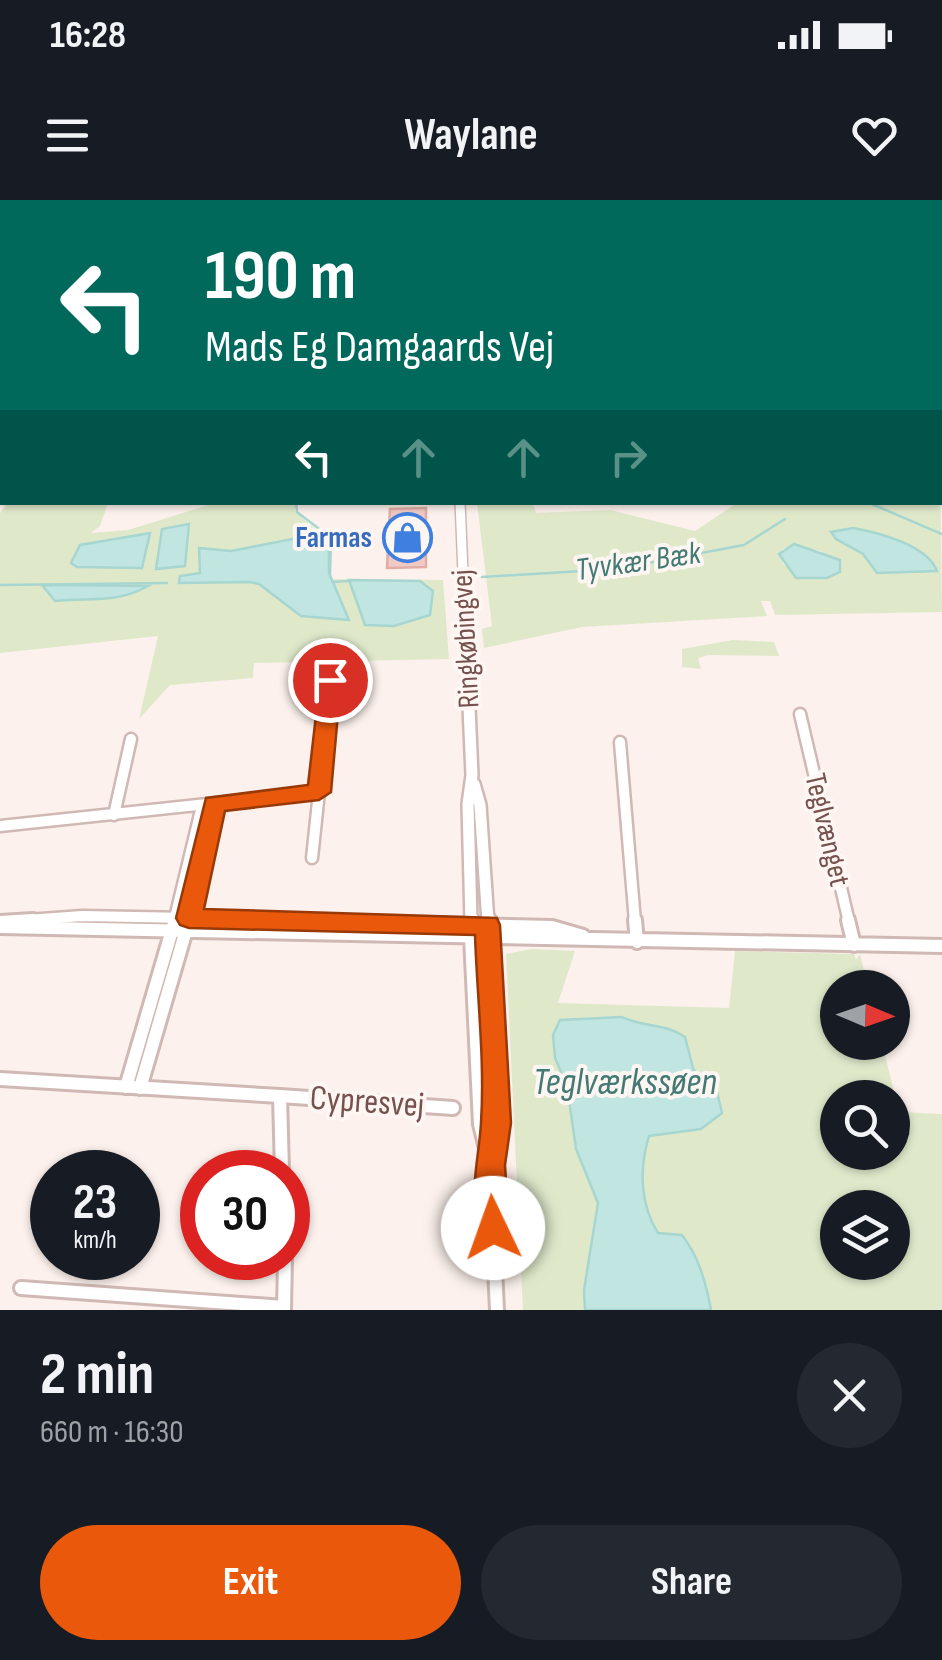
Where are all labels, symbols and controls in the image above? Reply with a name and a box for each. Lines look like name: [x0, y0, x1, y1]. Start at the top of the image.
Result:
text: 16:28: [50, 13, 126, 58]
icon: menu: [40, 108, 95, 163]
text: Waylane: [404, 108, 538, 163]
icon: heart: [847, 108, 902, 163]
text: 190 m: [205, 235, 356, 319]
icon: left: [40, 240, 170, 370]
text: Mads Eg Damgaards Vej: [205, 320, 554, 375]
icon: left: [286, 430, 341, 485]
icon: ahead: [391, 430, 446, 485]
icon: ahead: [496, 430, 551, 485]
icon: right: [601, 430, 656, 485]
shop icon: Farmas: [381, 512, 433, 564]
place label: Farmas: [295, 520, 372, 556]
water label: Tyvkær Bæk: [573, 534, 704, 590]
street label: Ringkøbingvej: [444, 569, 488, 709]
pin: [288, 638, 373, 723]
icon: arrive: [303, 653, 358, 708]
street label: Teglvænget: [797, 770, 857, 890]
north arrow: [820, 970, 910, 1060]
map controls: [820, 970, 910, 1280]
water label: Teglværkssøen: [533, 1060, 717, 1105]
street label: Cypresvej: [308, 1077, 426, 1127]
button: search: [820, 1080, 910, 1170]
speed limit sign: 30: [180, 1150, 310, 1280]
text: 23: [73, 1173, 117, 1233]
position arrow: [441, 1176, 545, 1280]
button: layers: [820, 1190, 910, 1280]
text: km/h: [73, 1225, 117, 1256]
text: 2 min: [40, 1339, 154, 1411]
button: close: [797, 1343, 902, 1448]
text: 660 m · 16:30: [40, 1413, 183, 1452]
button: Exit: [40, 1525, 461, 1640]
button: Share: [481, 1525, 902, 1640]

